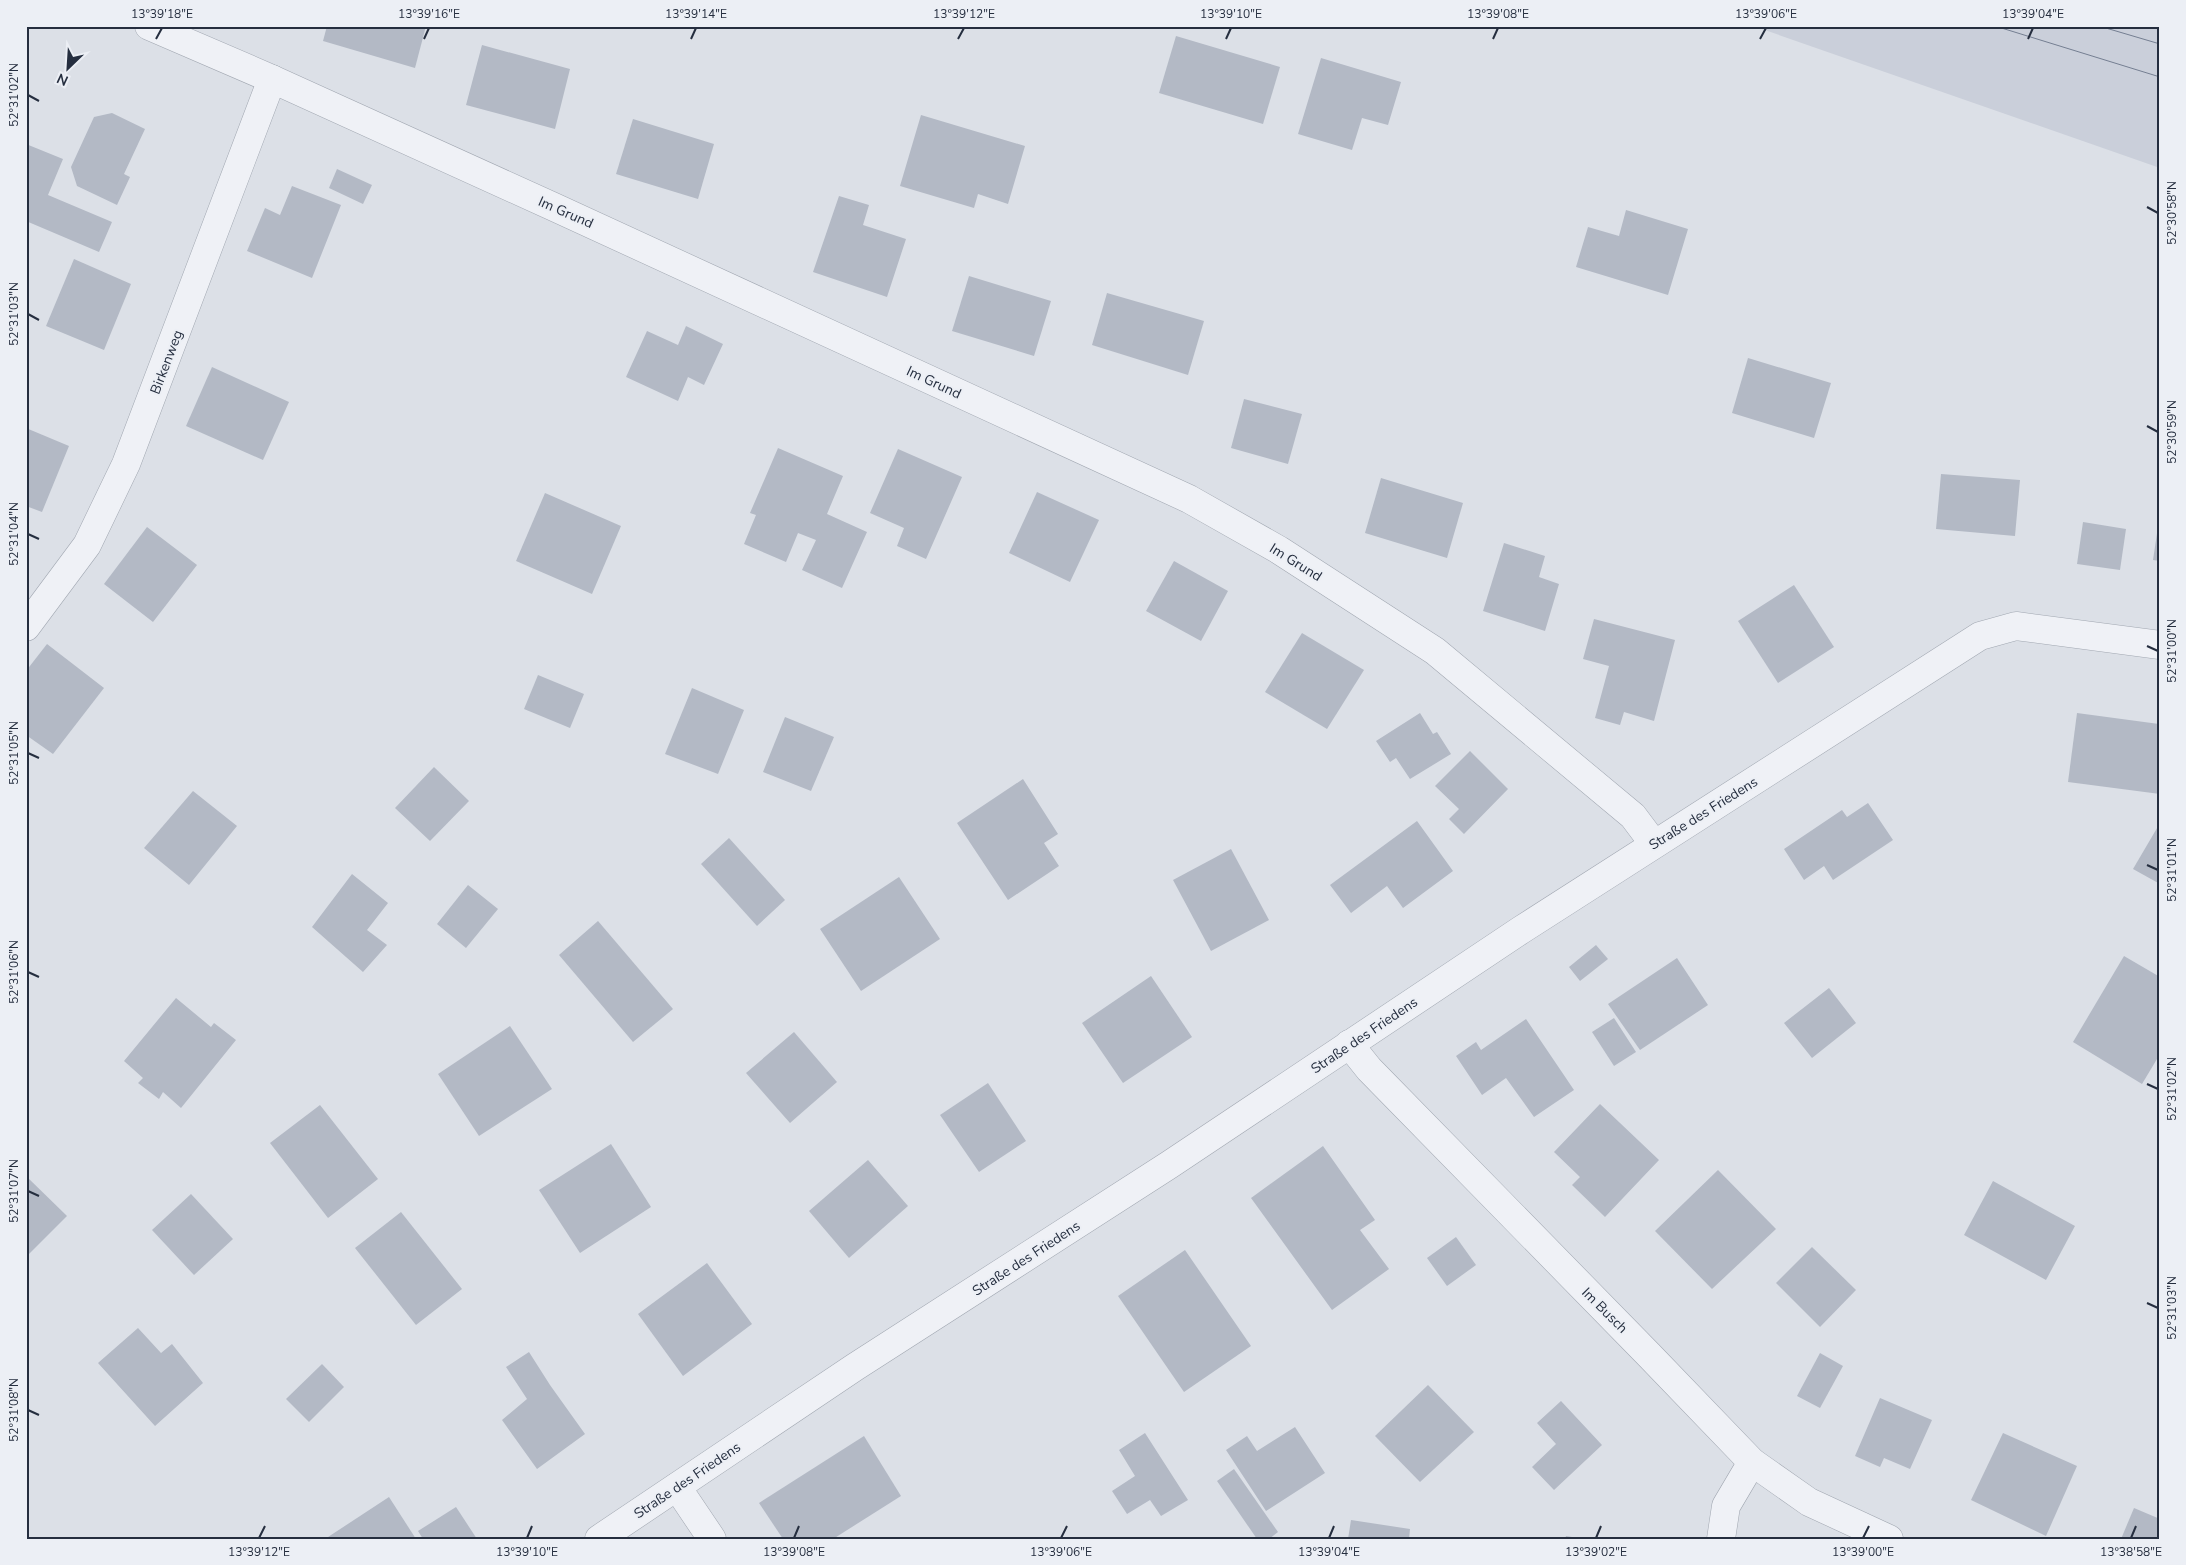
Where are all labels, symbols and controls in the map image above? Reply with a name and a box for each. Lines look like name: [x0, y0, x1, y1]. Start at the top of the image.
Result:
text: 13°39'18"E: [131, 6, 193, 22]
text: 13°39'16"E: [398, 6, 460, 22]
text: 13°39'14"E: [665, 6, 727, 22]
text: 13°39'12"E: [933, 6, 995, 22]
text: 13°39'10"E: [1200, 6, 1262, 22]
text: 13°39'08"E: [1467, 6, 1529, 22]
text: 13°39'06"E: [1735, 6, 1797, 22]
text: 13°39'04"E: [2002, 6, 2064, 22]
north arrow: [42, 42, 92, 92]
text: 52°31'02"N: [6, 63, 22, 127]
text: N: [54, 69, 71, 90]
text: 52°30'58"N: [2164, 181, 2180, 245]
street label: Im Grund: [535, 192, 596, 233]
text: 52°31'03"N: [6, 282, 22, 346]
street label: Birkenweg: [146, 327, 187, 397]
street label: Im Grund: [903, 362, 964, 403]
text: 52°30'59"N: [2164, 400, 2180, 464]
text: 52°31'04"N: [6, 502, 22, 566]
street label: Im Grund: [1266, 539, 1325, 586]
text: 52°31'00"N: [2164, 619, 2180, 683]
text: 52°31'05"N: [6, 721, 22, 785]
street label: Straße des Friedens: [1645, 772, 1762, 855]
text: 52°31'01"N: [2164, 838, 2180, 902]
text: 52°31'06"N: [6, 940, 22, 1004]
street label: Straße des Friedens: [1307, 992, 1422, 1078]
text: 52°31'02"N: [2164, 1057, 2180, 1121]
text: 52°31'07"N: [6, 1159, 22, 1223]
street label: Straße des Friedens: [969, 1216, 1084, 1300]
text: 52°31'03"N: [2164, 1276, 2180, 1340]
street label: Im Busch: [1578, 1283, 1632, 1337]
text: 52°31'08"N: [6, 1378, 22, 1442]
street label: Straße des Friedens: [630, 1437, 745, 1523]
text: 13°39'12"E: [228, 1544, 290, 1560]
text: 13°39'10"E: [496, 1544, 558, 1560]
text: 13°39'08"E: [763, 1544, 825, 1560]
text: 13°39'06"E: [1030, 1544, 1092, 1560]
text: 13°39'04"E: [1298, 1544, 1360, 1560]
text: 13°39'02"E: [1565, 1544, 1627, 1560]
text: 13°39'00"E: [1832, 1544, 1894, 1560]
text: 13°38'58"E: [2100, 1544, 2162, 1560]

